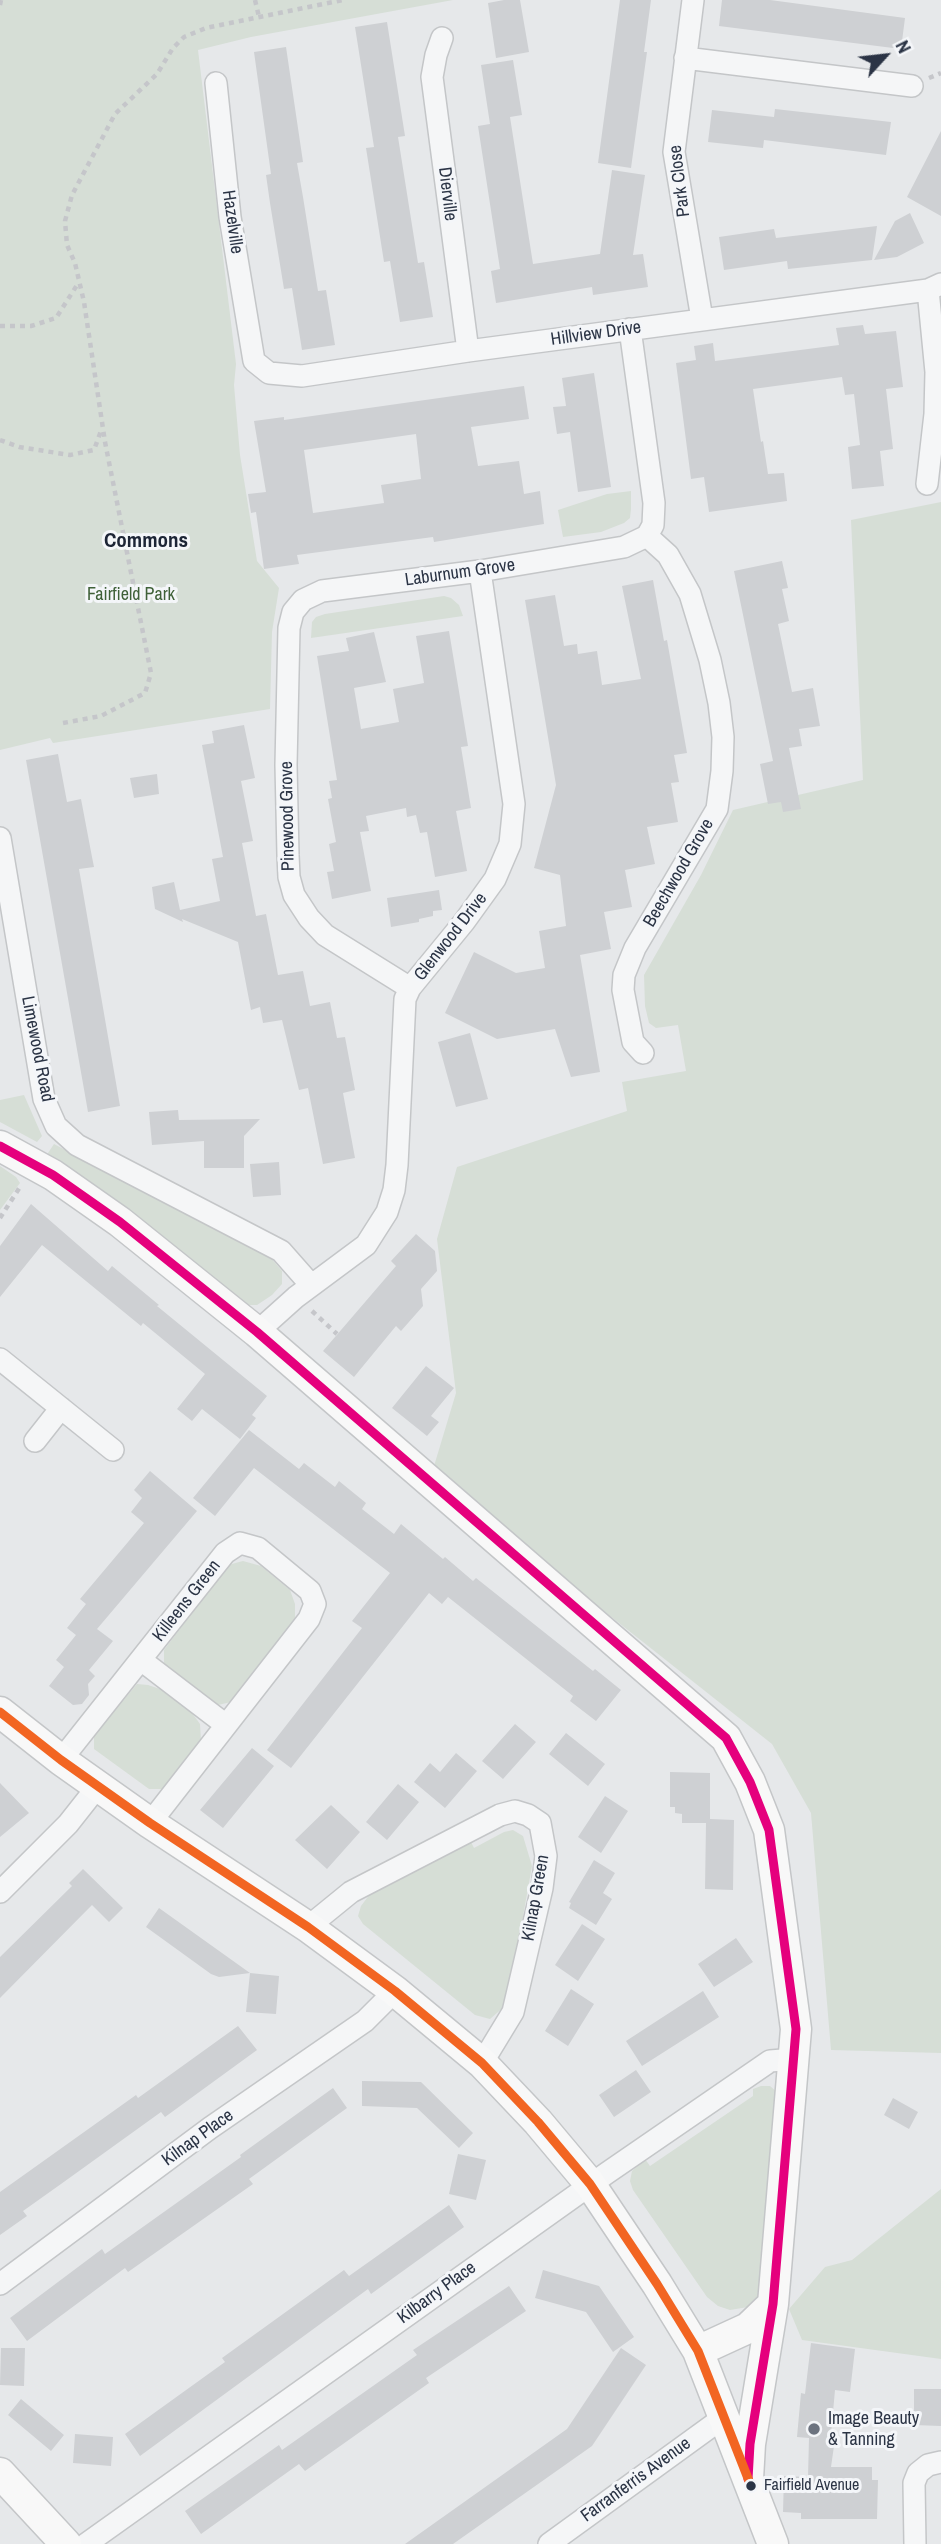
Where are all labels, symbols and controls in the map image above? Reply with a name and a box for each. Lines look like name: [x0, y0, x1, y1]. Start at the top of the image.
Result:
north arrow: [850, 21, 920, 91]
text: N: [890, 36, 918, 57]
street label: Park Close: [665, 144, 695, 218]
street label: Dierville: [433, 166, 461, 222]
street label: Hazelville: [217, 189, 247, 255]
street label: Hillview Drive: [549, 317, 643, 351]
district label: Commons: [104, 528, 188, 554]
street label: Laburnum Grove: [404, 555, 516, 591]
park label: Fairfield Park: [87, 584, 175, 606]
street label: Pinewood Grove: [276, 761, 300, 871]
street label: Beechwood Grove: [639, 815, 719, 931]
street label: Glenwood Drive: [410, 889, 492, 985]
street label: Limewood Road: [16, 994, 58, 1104]
street label: Killeens Green: [148, 1556, 226, 1646]
street label: Kilnap Green: [518, 1853, 554, 1943]
street label: Kilnap Place: [158, 2105, 238, 2171]
street label: Kilbarry Place: [393, 2257, 481, 2329]
place label: Image Beauty & Tanning: [828, 2408, 919, 2450]
marker: Image Beauty & Tanning: [806, 2421, 822, 2437]
street label: Farranferris Avenue: [577, 2433, 695, 2527]
place label: Fairfield Avenue: [764, 2476, 859, 2496]
marker: Fairfield Avenue: [744, 2479, 758, 2493]

